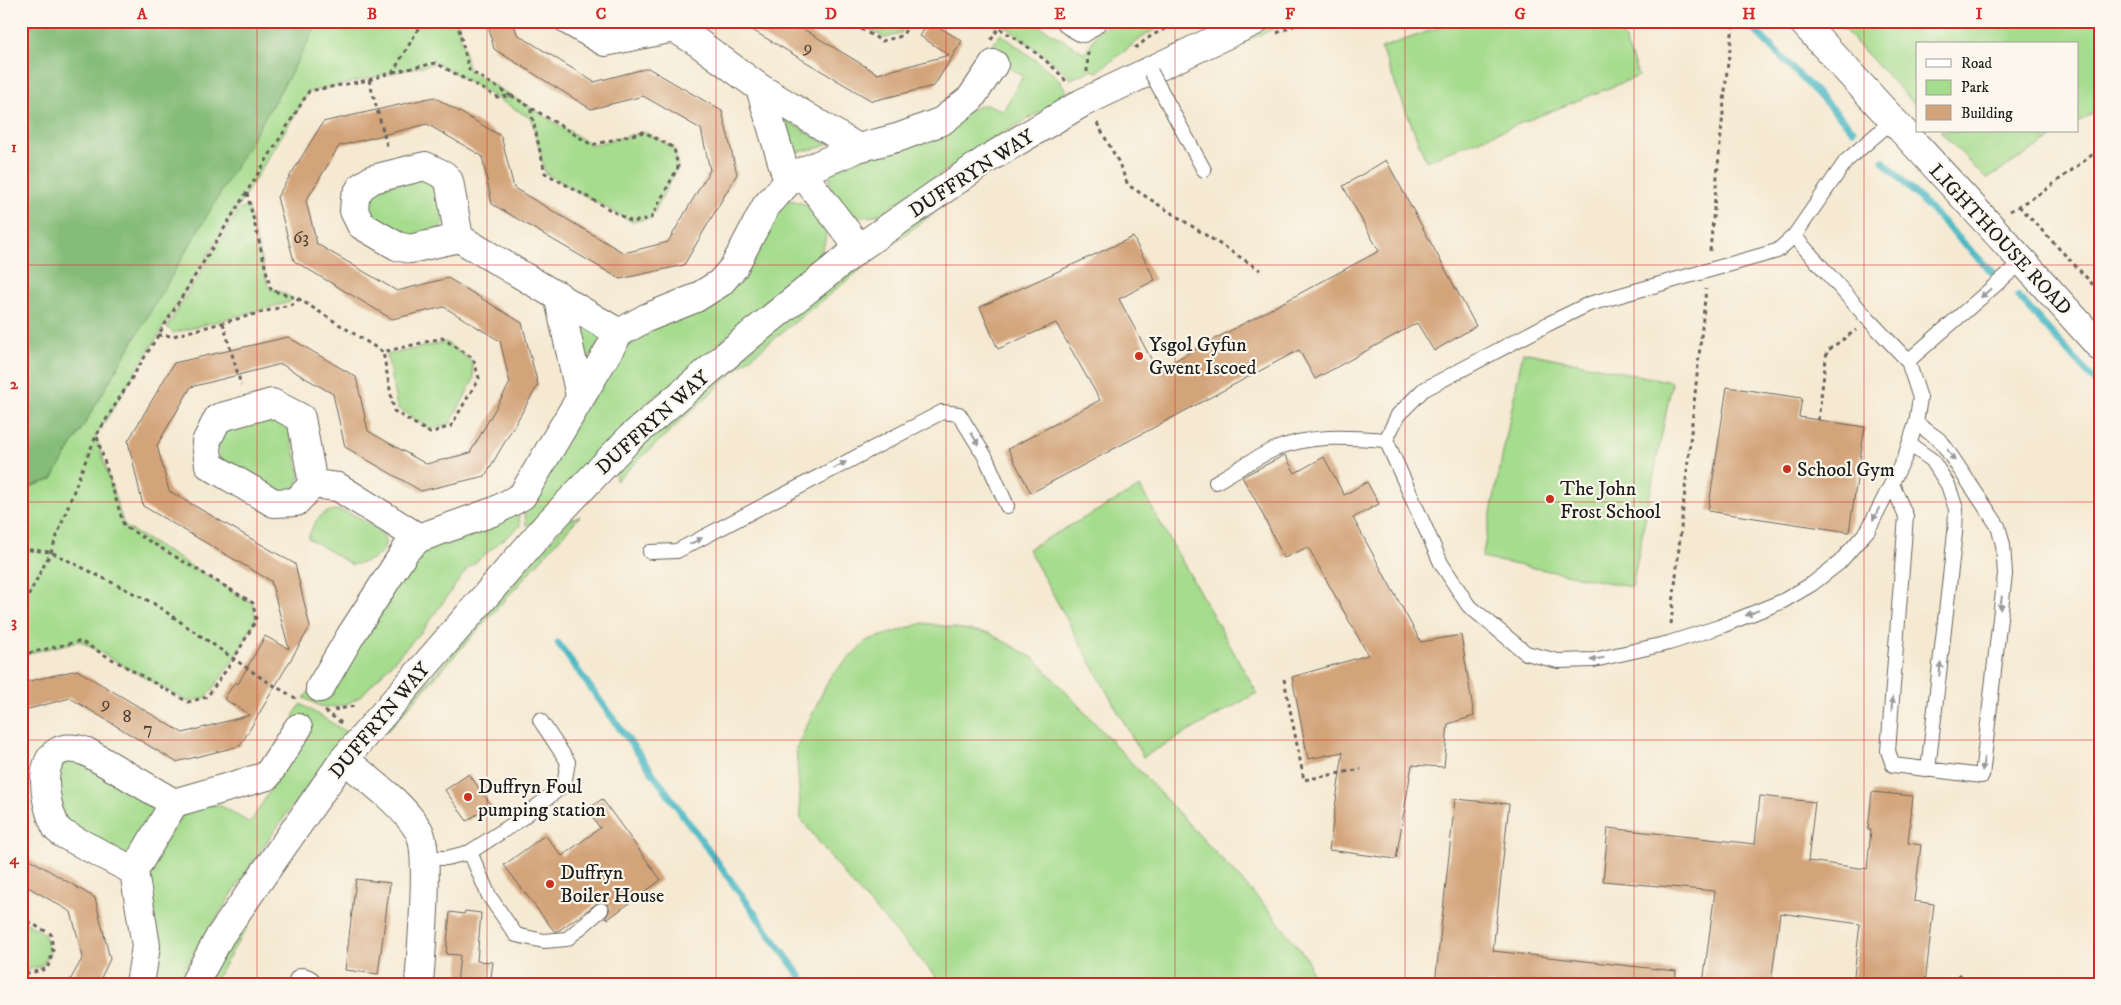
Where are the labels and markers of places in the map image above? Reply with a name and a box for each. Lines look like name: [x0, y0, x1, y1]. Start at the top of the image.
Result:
place label: Ysgol Gyfun Gwent Iscoed: [1149, 333, 1257, 381]
marker: Ysgol Gyfun Gwent Iscoed: [1133, 350, 1145, 362]
place label: School Gym: [1797, 458, 1895, 483]
marker: School Gym: [1781, 463, 1793, 475]
place label: The John Frost School: [1560, 477, 1661, 525]
marker: The John Frost School: [1544, 493, 1556, 505]
place label: Duffryn Foul pumping station: [477, 775, 606, 823]
marker: Duffryn Foul pumping station: [462, 791, 474, 803]
place label: Duffryn Boiler House: [560, 861, 664, 909]
marker: Duffryn Boiler House: [544, 878, 556, 890]

